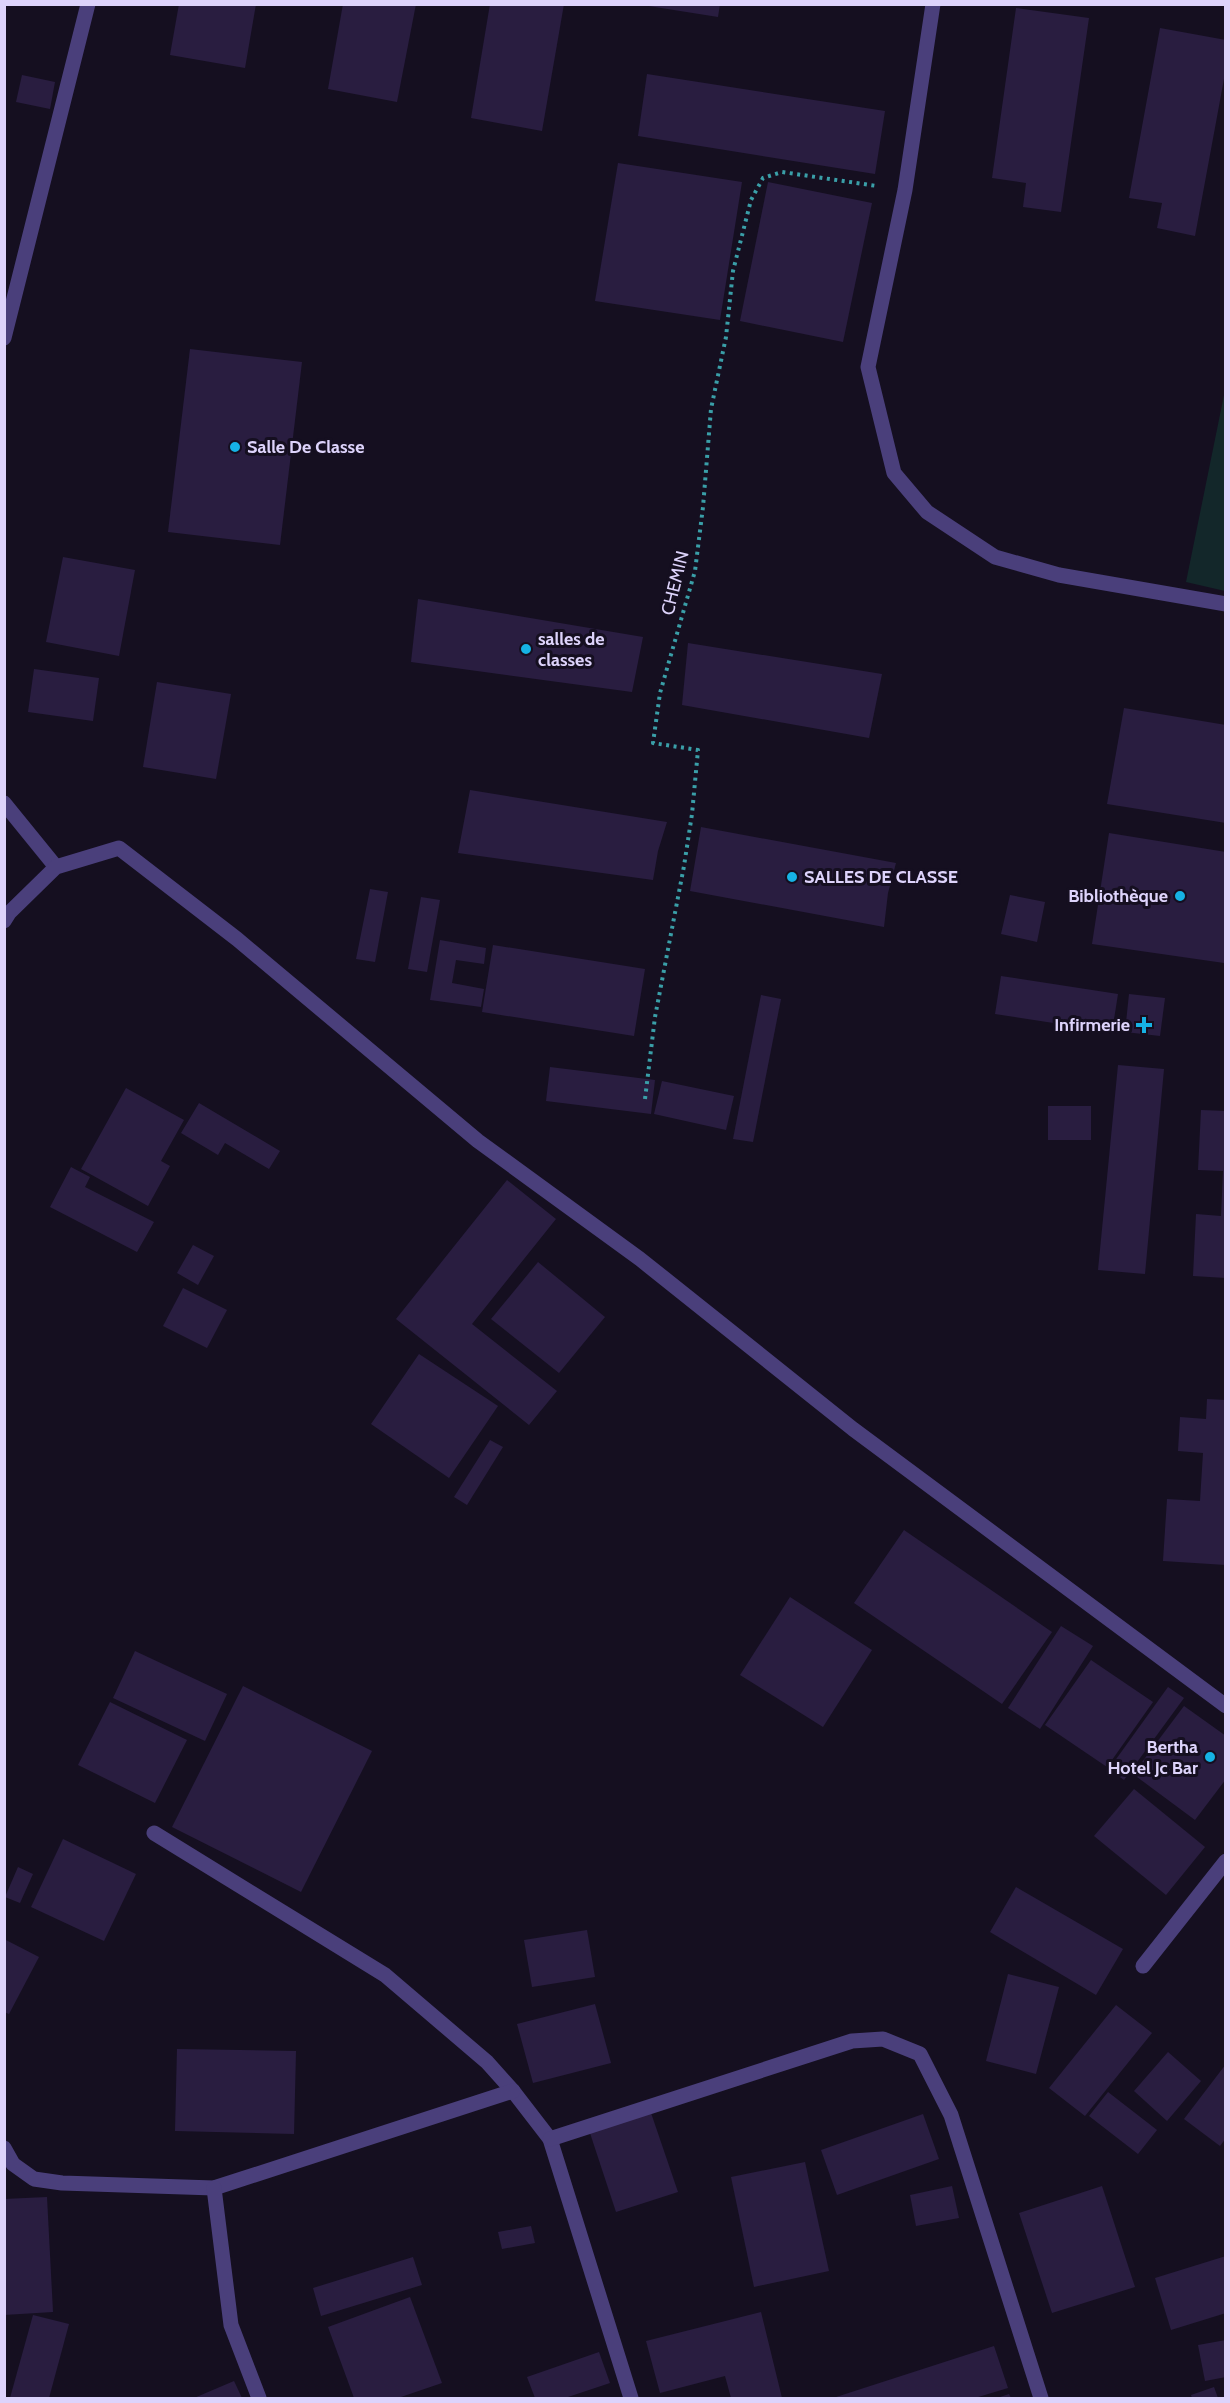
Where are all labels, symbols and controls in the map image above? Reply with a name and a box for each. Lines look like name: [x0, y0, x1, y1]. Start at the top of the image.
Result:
place label: Salle De Classe: [247, 436, 364, 458]
marker: Salle De Classe: [228, 440, 242, 454]
street label: CHEMIN: [656, 549, 694, 617]
place label: salles de classes: [538, 628, 604, 671]
marker: salles de classes: [519, 642, 533, 656]
place label: SALLES DE CLASSE: [804, 866, 958, 888]
marker: SALLES DE CLASSE: [785, 870, 799, 884]
place label: Bibliothèque: [1068, 885, 1168, 907]
marker: Bibliothèque: [1173, 889, 1187, 903]
place label: Infirmerie: [1054, 1014, 1130, 1036]
marker: Infirmerie: [1135, 1016, 1153, 1034]
place label: Bertha Hotel Jc Bar: [1107, 1736, 1198, 1779]
marker: Bertha Hotel Jc Bar: [1203, 1750, 1217, 1764]

